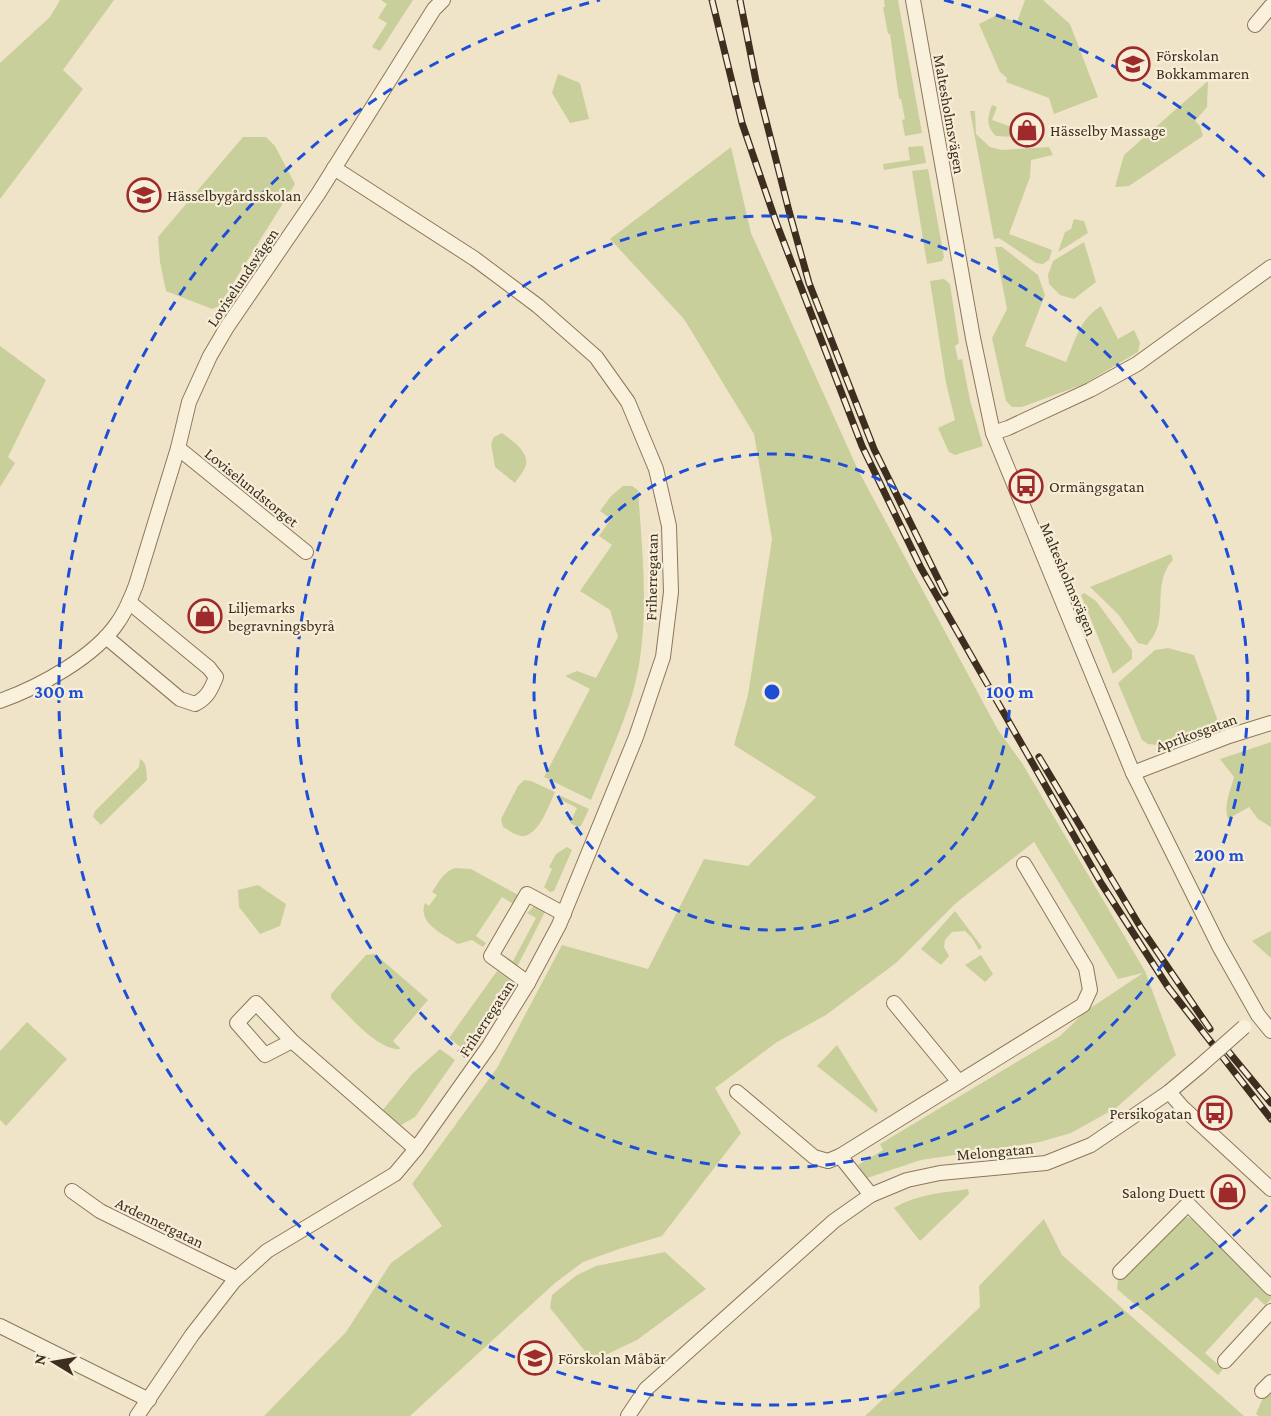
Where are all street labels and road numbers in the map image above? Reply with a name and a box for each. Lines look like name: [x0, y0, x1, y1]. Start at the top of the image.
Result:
street label: Maltesholmsvägen: [930, 53, 968, 176]
street label: Loviselundsvägen: [203, 225, 283, 330]
street label: Loviselundstorget: [201, 445, 302, 531]
street label: Maltesholmsvägen: [1036, 520, 1100, 639]
street label: Friherregatan: [642, 533, 662, 621]
street label: Aprikosgatan: [1153, 710, 1240, 756]
street label: Friherregatan: [455, 977, 518, 1060]
street label: Melongatan: [956, 1140, 1035, 1164]
street label: Ardennergatan: [113, 1194, 207, 1252]

